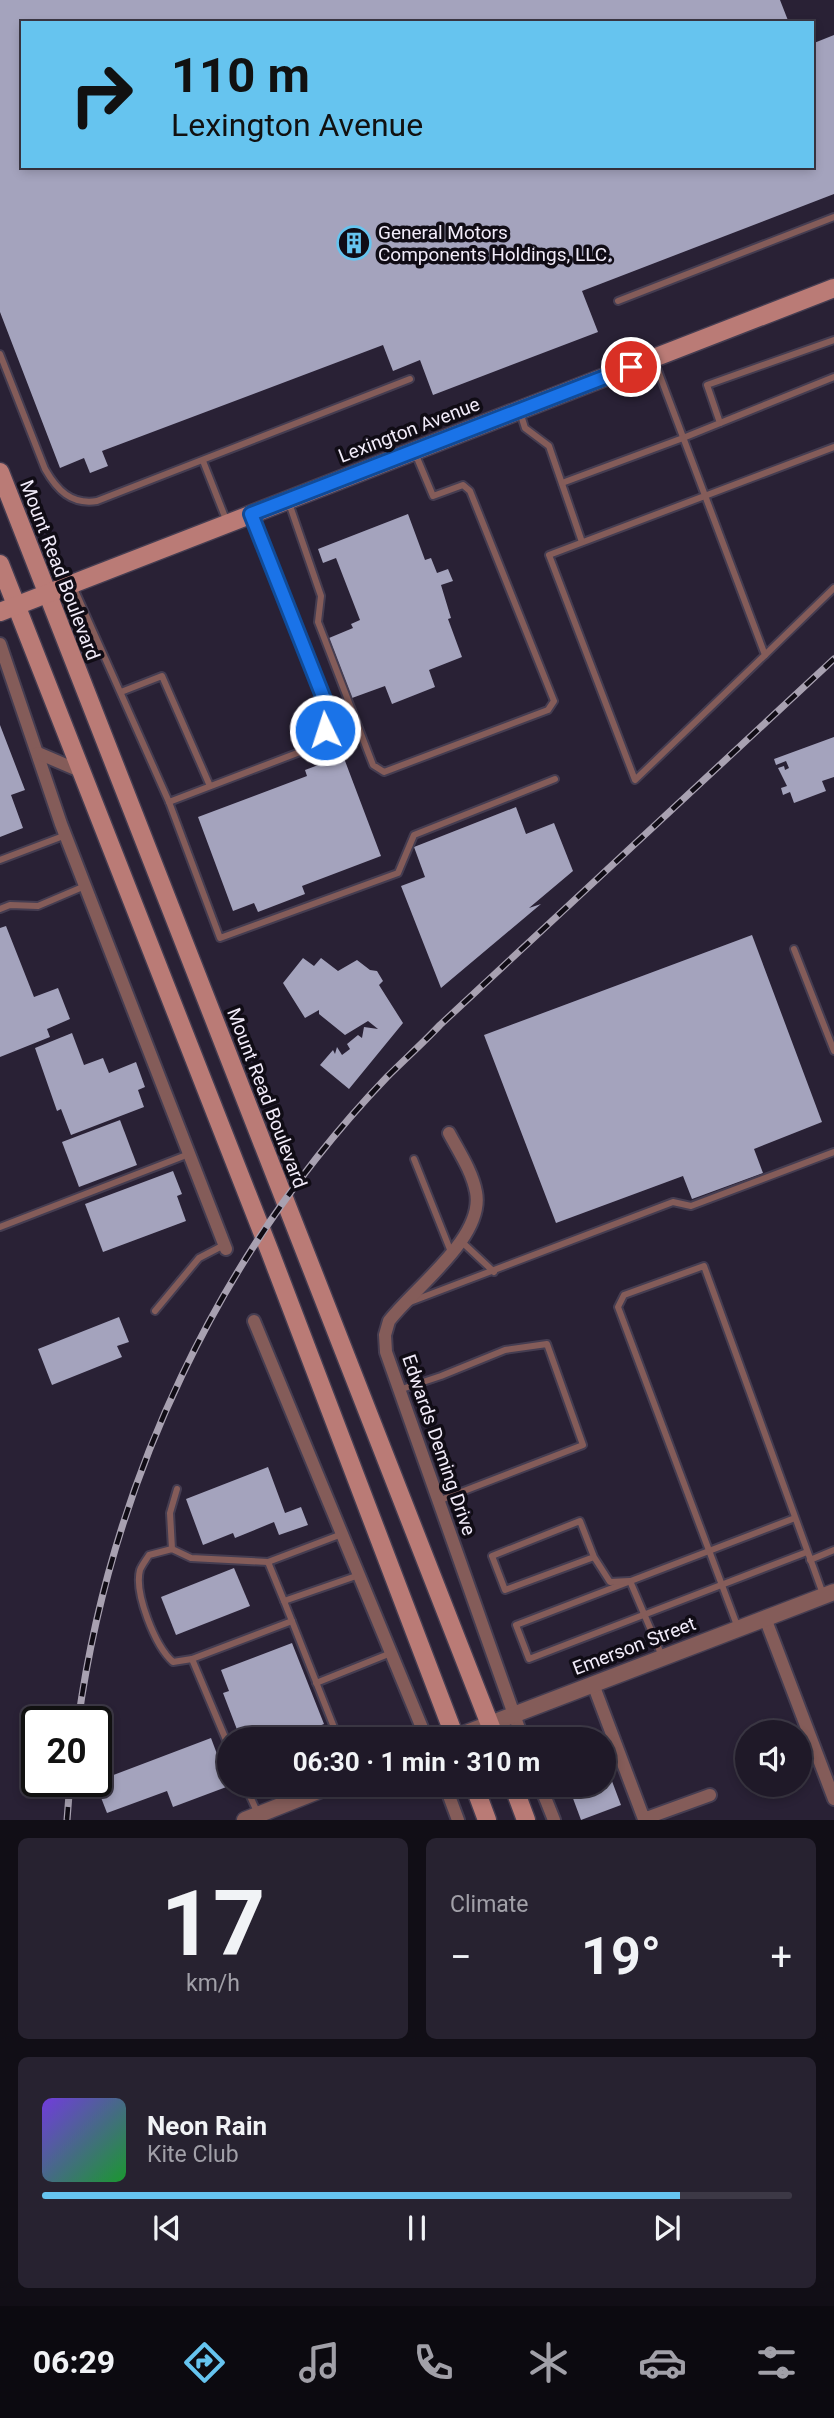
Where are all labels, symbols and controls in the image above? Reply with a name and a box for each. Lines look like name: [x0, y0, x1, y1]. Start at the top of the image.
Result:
text: 110 m: [171, 47, 310, 104]
icon: right: [56, 49, 147, 140]
text: Lexington Avenue: [171, 106, 423, 144]
place label: General Motors Components Holdings, LLC.: [378, 221, 612, 266]
building icon: General Motors Components Holdings, LLC.: [335, 224, 373, 262]
pin: [601, 337, 661, 397]
icon: arrive: [612, 348, 650, 386]
street label: Lexington Avenue: [335, 392, 483, 468]
street label: Mount Read Boulevard: [15, 477, 105, 663]
position arrow: [288, 693, 362, 767]
street label: Mount Read Boulevard: [222, 1005, 312, 1191]
street label: Edwards Deming Drive: [397, 1352, 481, 1538]
street label: Emerson Street: [569, 1612, 699, 1680]
speed limit sign: 20: [21, 1706, 112, 1797]
map controls: [735, 1720, 812, 1797]
button: sound: [735, 1720, 812, 1797]
text: 06:30 · 1 min · 310 m: [293, 1747, 540, 1777]
text: 17: [161, 1871, 265, 1977]
text: Climate: [450, 1891, 529, 1918]
text: 19°: [581, 1926, 661, 1987]
text: −: [450, 1935, 472, 1979]
text: +: [770, 1935, 792, 1979]
text: km/h: [186, 1970, 240, 1997]
text: Neon Rain: [147, 2111, 267, 2141]
text: Kite Club: [147, 2141, 239, 2168]
icon: previous: [148, 2209, 186, 2247]
icon: pause: [398, 2209, 436, 2247]
icon: next: [648, 2209, 686, 2247]
icon: directions: [180, 2338, 229, 2387]
icon: music: [295, 2338, 344, 2387]
icon: phone: [409, 2338, 458, 2387]
icon: climate: [524, 2338, 573, 2387]
icon: car: [638, 2338, 687, 2387]
icon: filters: [752, 2338, 801, 2387]
text: 06:29: [33, 2343, 115, 2381]

